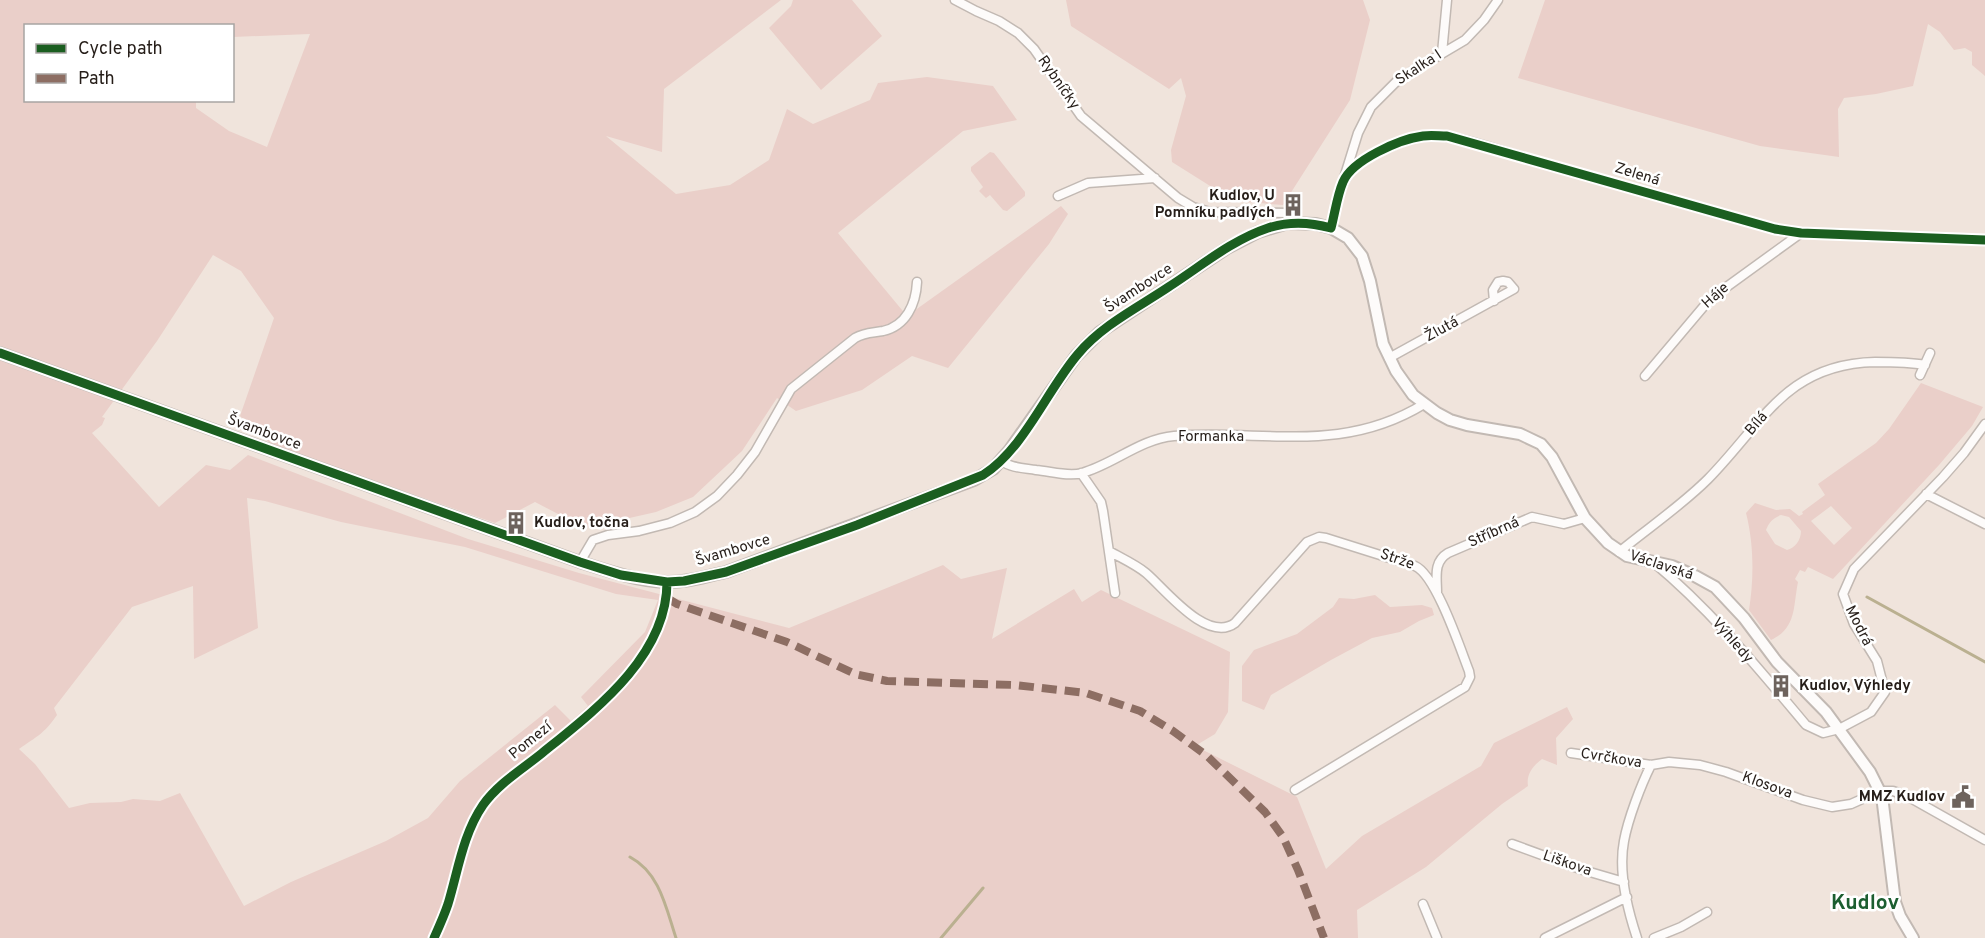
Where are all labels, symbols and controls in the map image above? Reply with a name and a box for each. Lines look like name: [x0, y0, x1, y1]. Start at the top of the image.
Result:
legend: [24, 24, 234, 102]
text: Cycle path: [78, 38, 163, 61]
street label: Skalka I: [1392, 46, 1446, 90]
street label: Rybníčky: [1033, 52, 1083, 114]
text: Path: [78, 68, 115, 91]
street label: Zelená: [1612, 159, 1662, 191]
place label: Kudlov, U Pomníku padlých: [1155, 187, 1275, 223]
building icon: Kudlov, U Pomníku padlých: [1280, 192, 1306, 218]
street label: Švambovce: [1100, 258, 1177, 318]
street label: Háje: [1698, 279, 1734, 313]
street label: Žlutá: [1421, 312, 1462, 347]
street label: Bílá: [1741, 408, 1773, 440]
street label: Švambovce: [225, 409, 304, 455]
street label: Formanka: [1178, 428, 1244, 447]
building icon: Kudlov, točna: [503, 510, 529, 536]
street label: Stříbrná: [1465, 513, 1523, 553]
place label: Kudlov, točna: [534, 514, 629, 533]
street label: Švambovce: [693, 529, 773, 571]
street label: Strže: [1377, 545, 1417, 575]
street label: Václavská: [1627, 547, 1696, 585]
street label: Modrá: [1840, 603, 1876, 650]
street label: Výhledy: [1707, 614, 1757, 668]
building icon: Kudlov, Výhledy: [1768, 673, 1794, 699]
place label: Kudlov, Výhledy: [1799, 677, 1911, 696]
street label: Pomezí: [506, 717, 557, 764]
street label: Cvrčkova: [1579, 745, 1643, 773]
street label: Klosova: [1739, 768, 1795, 804]
public building icon: MMZ Kudlov: [1950, 784, 1976, 810]
place label: MMZ Kudlov: [1859, 788, 1945, 807]
street label: Liškova: [1540, 847, 1594, 881]
district label: Kudlov: [1831, 890, 1899, 917]

